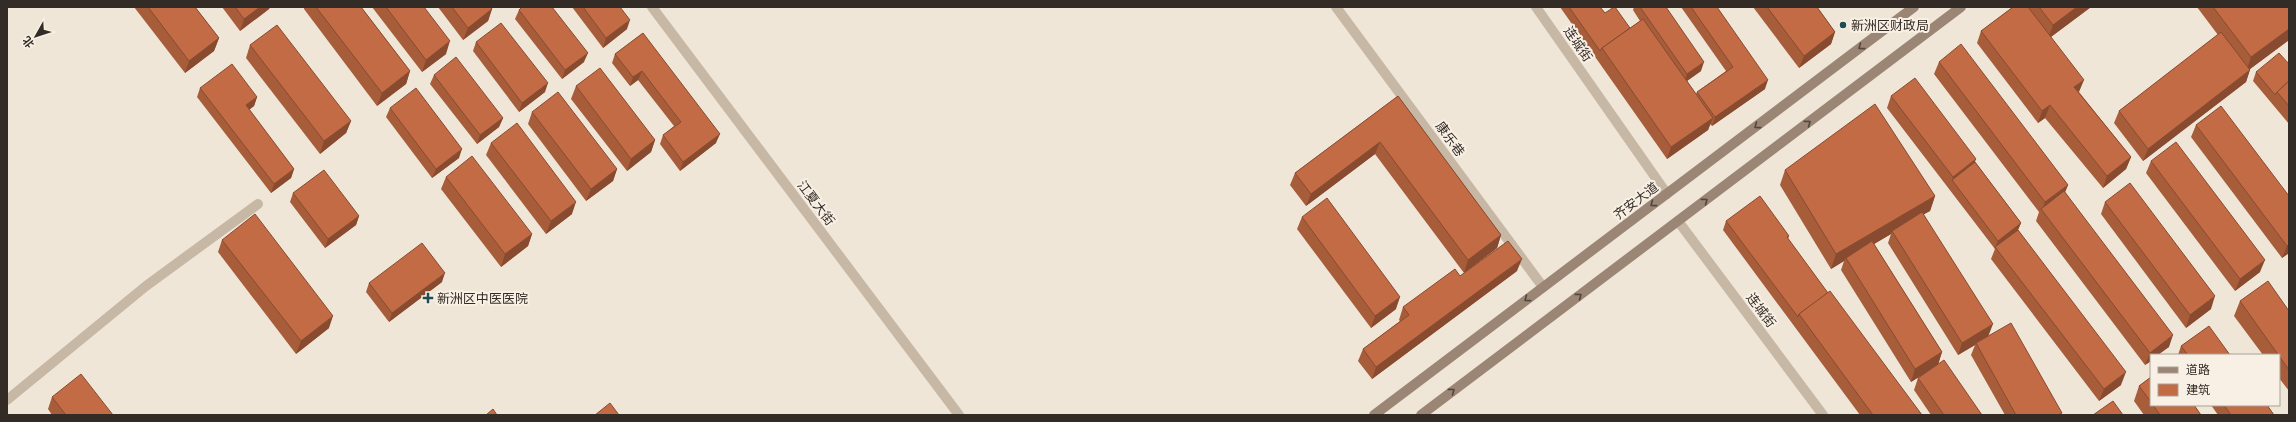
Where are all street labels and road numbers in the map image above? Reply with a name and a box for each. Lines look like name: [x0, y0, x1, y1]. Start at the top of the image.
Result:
street label: 连城街: [1561, 24, 1595, 64]
street label: 康乐巷: [1432, 119, 1468, 159]
street label: 江夏大街: [794, 178, 838, 228]
street label: 齐安大道: [1611, 179, 1661, 223]
street label: 连城街: [1743, 290, 1779, 330]

